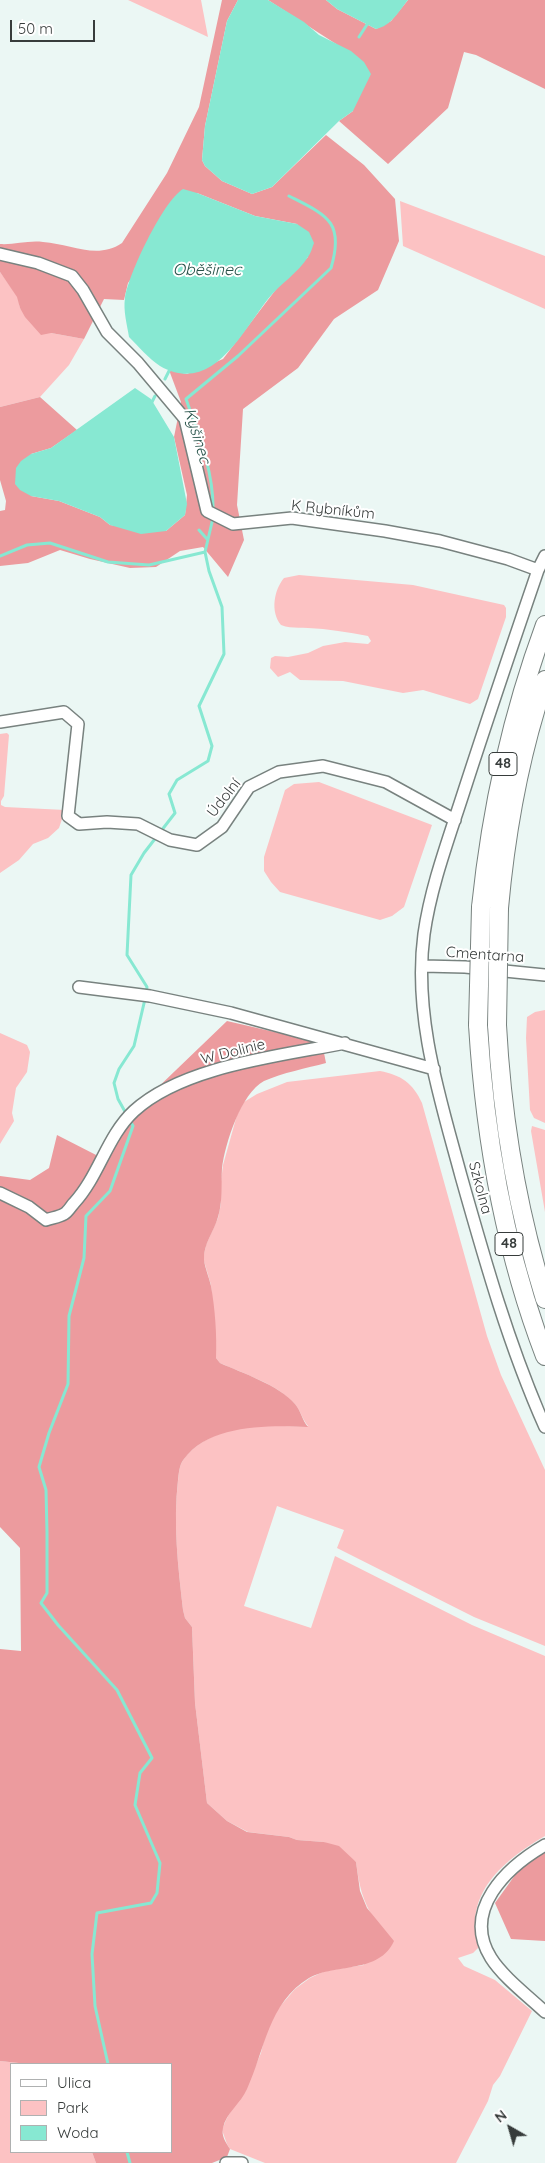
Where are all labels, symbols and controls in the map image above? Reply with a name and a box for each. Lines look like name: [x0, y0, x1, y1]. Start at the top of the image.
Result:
scale bar: [12, 10, 98, 42]
text: 50 m: [18, 19, 53, 38]
water label: Oběšinec: [173, 260, 241, 280]
water label: Kyšinec: [179, 406, 215, 466]
street label: K Rybníkům: [290, 497, 376, 523]
road number: 48: [489, 752, 517, 776]
street label: Údolní: [203, 775, 245, 821]
street label: Cmentarna: [445, 943, 525, 967]
street label: W Dolinie: [199, 1035, 267, 1069]
street label: Szkolna: [464, 1160, 496, 1216]
road number: 48: [495, 1232, 523, 1256]
legend: [10, 2063, 172, 2153]
text: Ulica: [57, 2073, 91, 2092]
text: Park: [57, 2098, 89, 2117]
north arrow: [485, 2103, 535, 2153]
text: N: [491, 2106, 510, 2126]
text: Woda: [57, 2123, 99, 2142]

